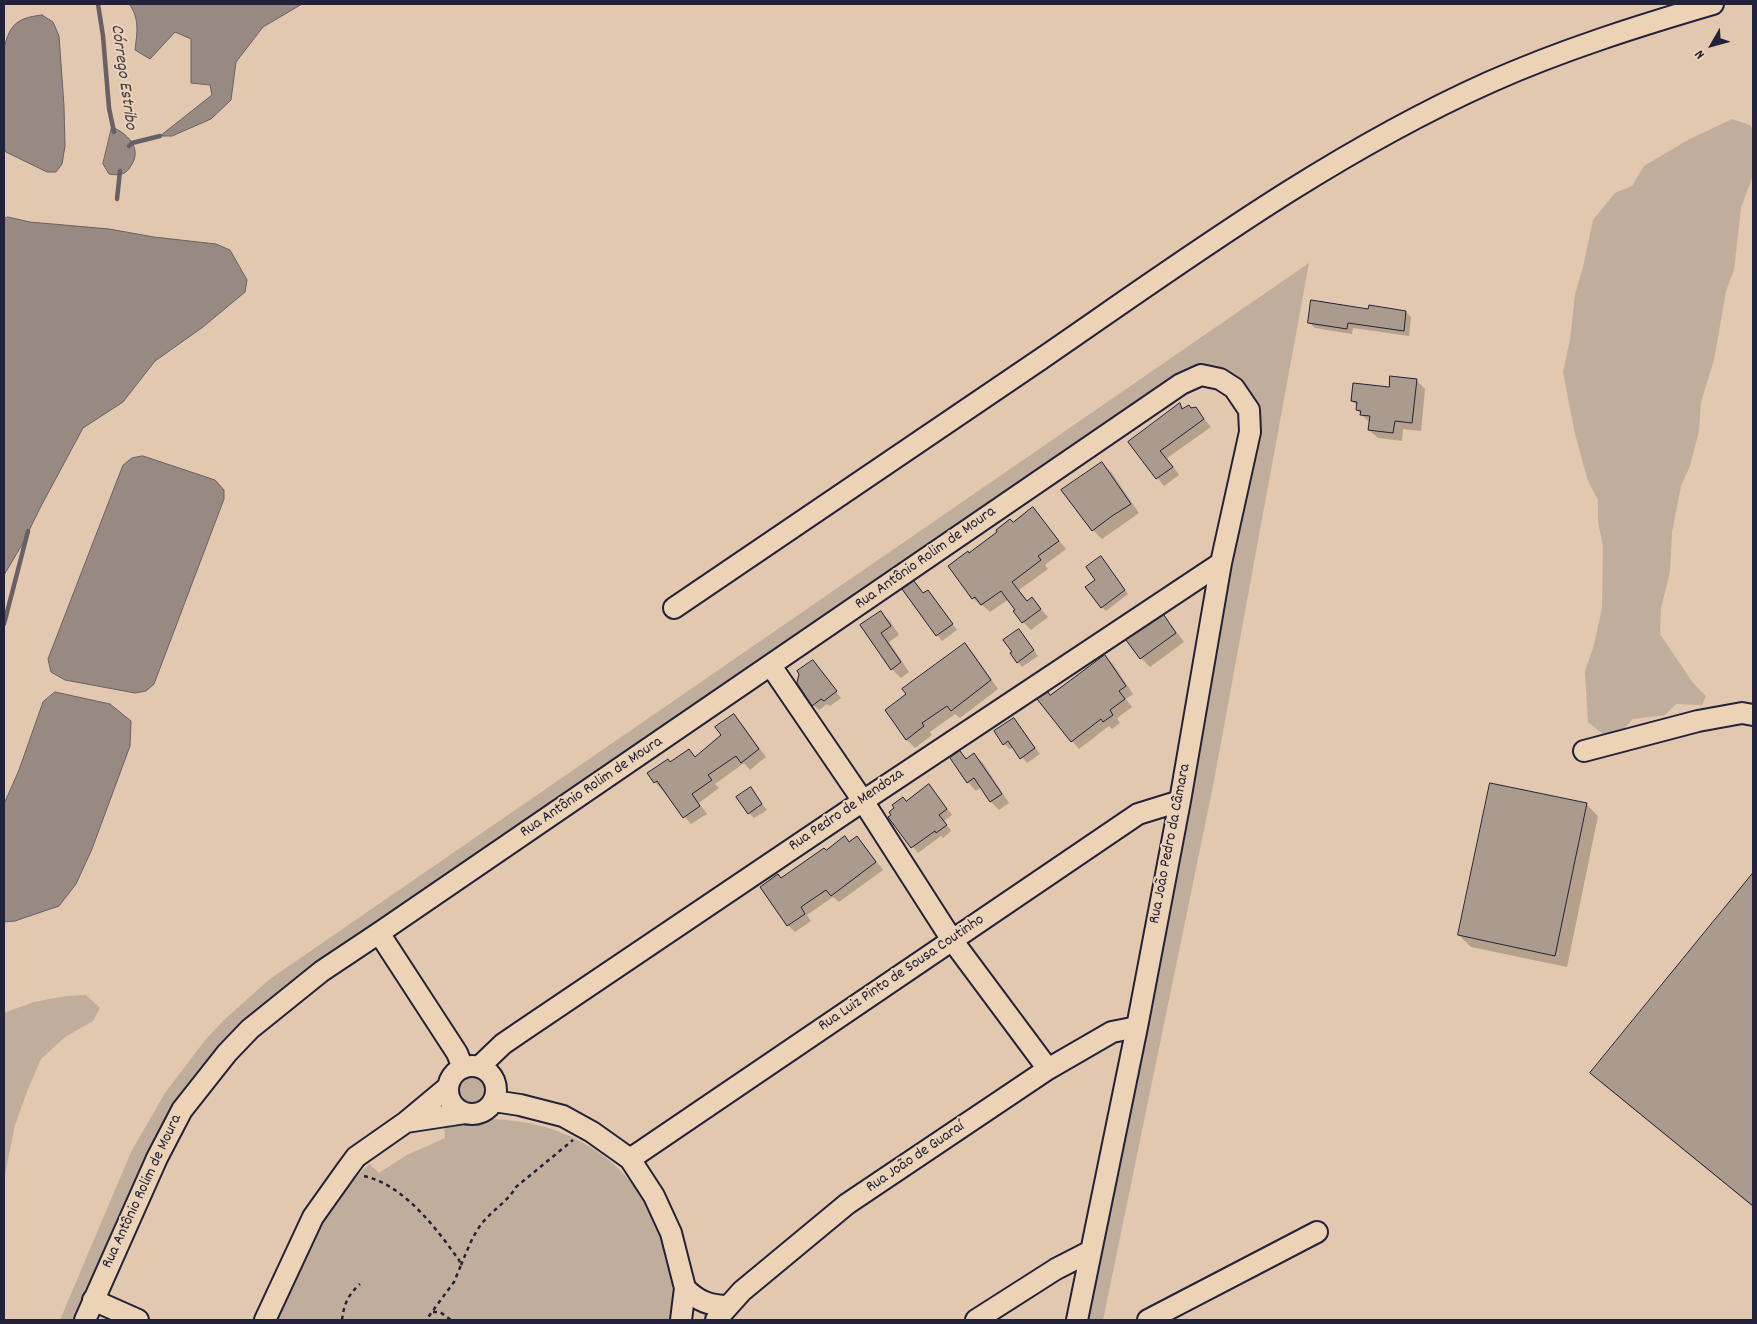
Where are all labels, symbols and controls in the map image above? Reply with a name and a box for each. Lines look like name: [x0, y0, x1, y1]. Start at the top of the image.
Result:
north arrow: [1687, 20, 1737, 70]
water label: Córrego Estribo: [104, 23, 140, 131]
text: N: [1690, 45, 1710, 63]
street label: Rua Antônio Rolim de Moura: [852, 503, 1000, 615]
street label: Rua Antônio Rolim de Moura: [517, 733, 667, 843]
street label: Rua João Pedro da Câmara: [1146, 762, 1196, 926]
street label: Rua Pedro de Mendoza: [786, 765, 908, 857]
street label: Rua Luiz Pinto de Sousa Coutinho: [815, 911, 989, 1037]
street label: Rua Antônio Rolim de Moura: [99, 1112, 187, 1272]
street label: Rua João de Guaraí: [863, 1118, 969, 1198]

